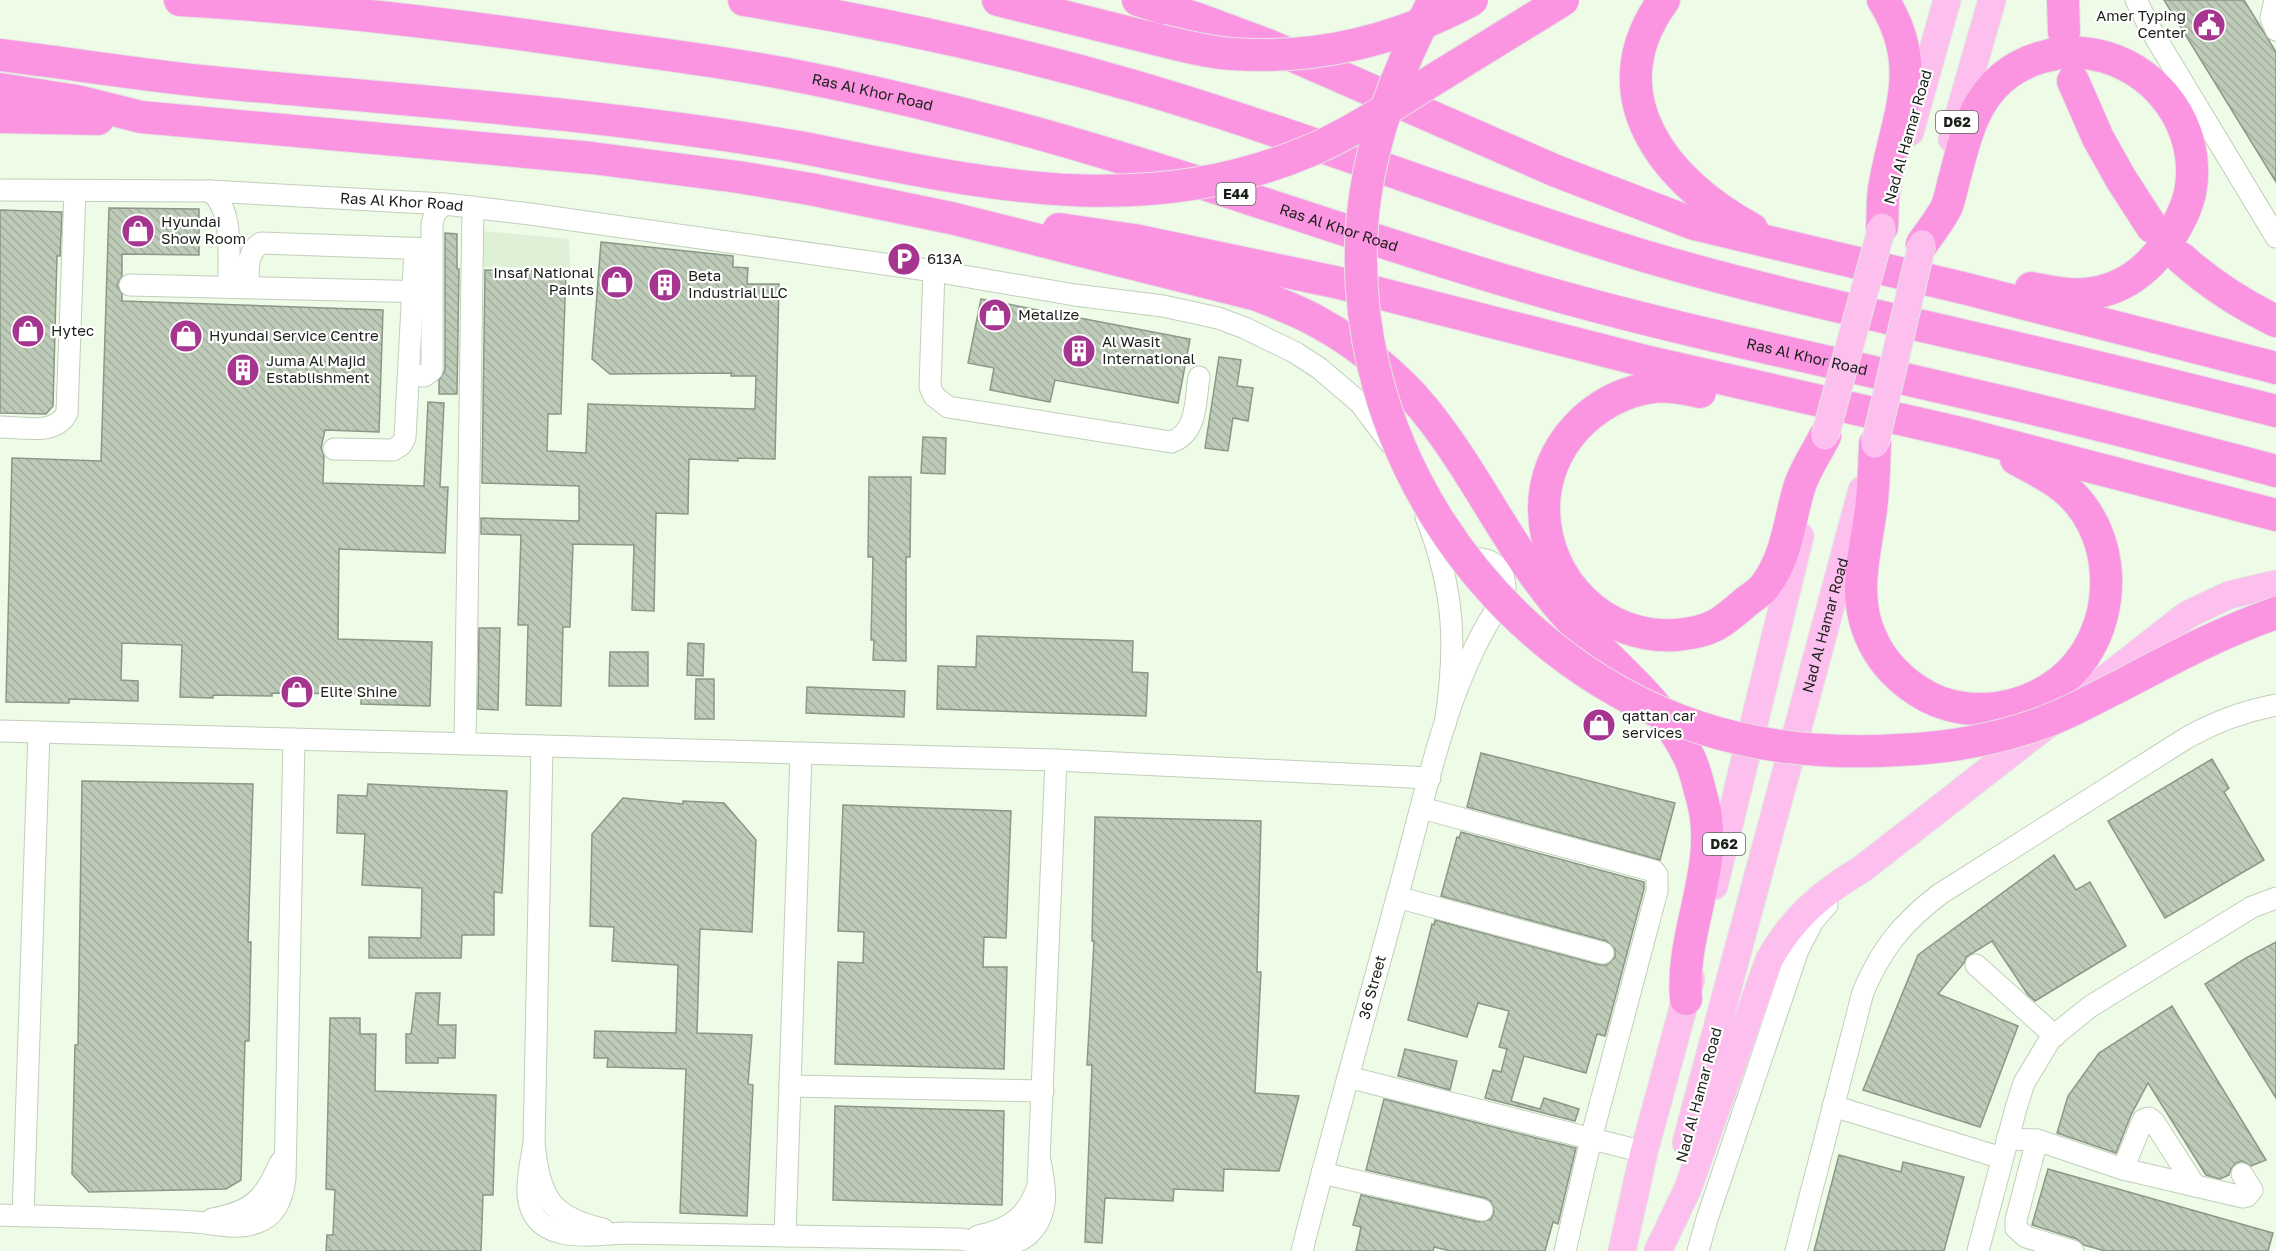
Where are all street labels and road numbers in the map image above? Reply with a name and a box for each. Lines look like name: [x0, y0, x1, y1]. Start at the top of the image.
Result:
street label: Nad Al Hamar Road: [1879, 67, 1935, 206]
street label: Ras Al Khor Road: [810, 69, 935, 114]
road number: D62: [1936, 111, 1978, 133]
road number: E44: [1216, 183, 1256, 205]
street label: Ras Al Khor Road: [340, 188, 464, 214]
street label: Ras Al Khor Road: [1277, 199, 1401, 255]
street label: Ras Al Khor Road: [1745, 334, 1869, 378]
street label: Nad Al Hamar Road: [1798, 556, 1851, 695]
road number: D62: [1703, 833, 1745, 855]
street label: 36 Street: [1354, 953, 1389, 1021]
street label: Nad Al Hamar Road: [1671, 1025, 1725, 1164]

